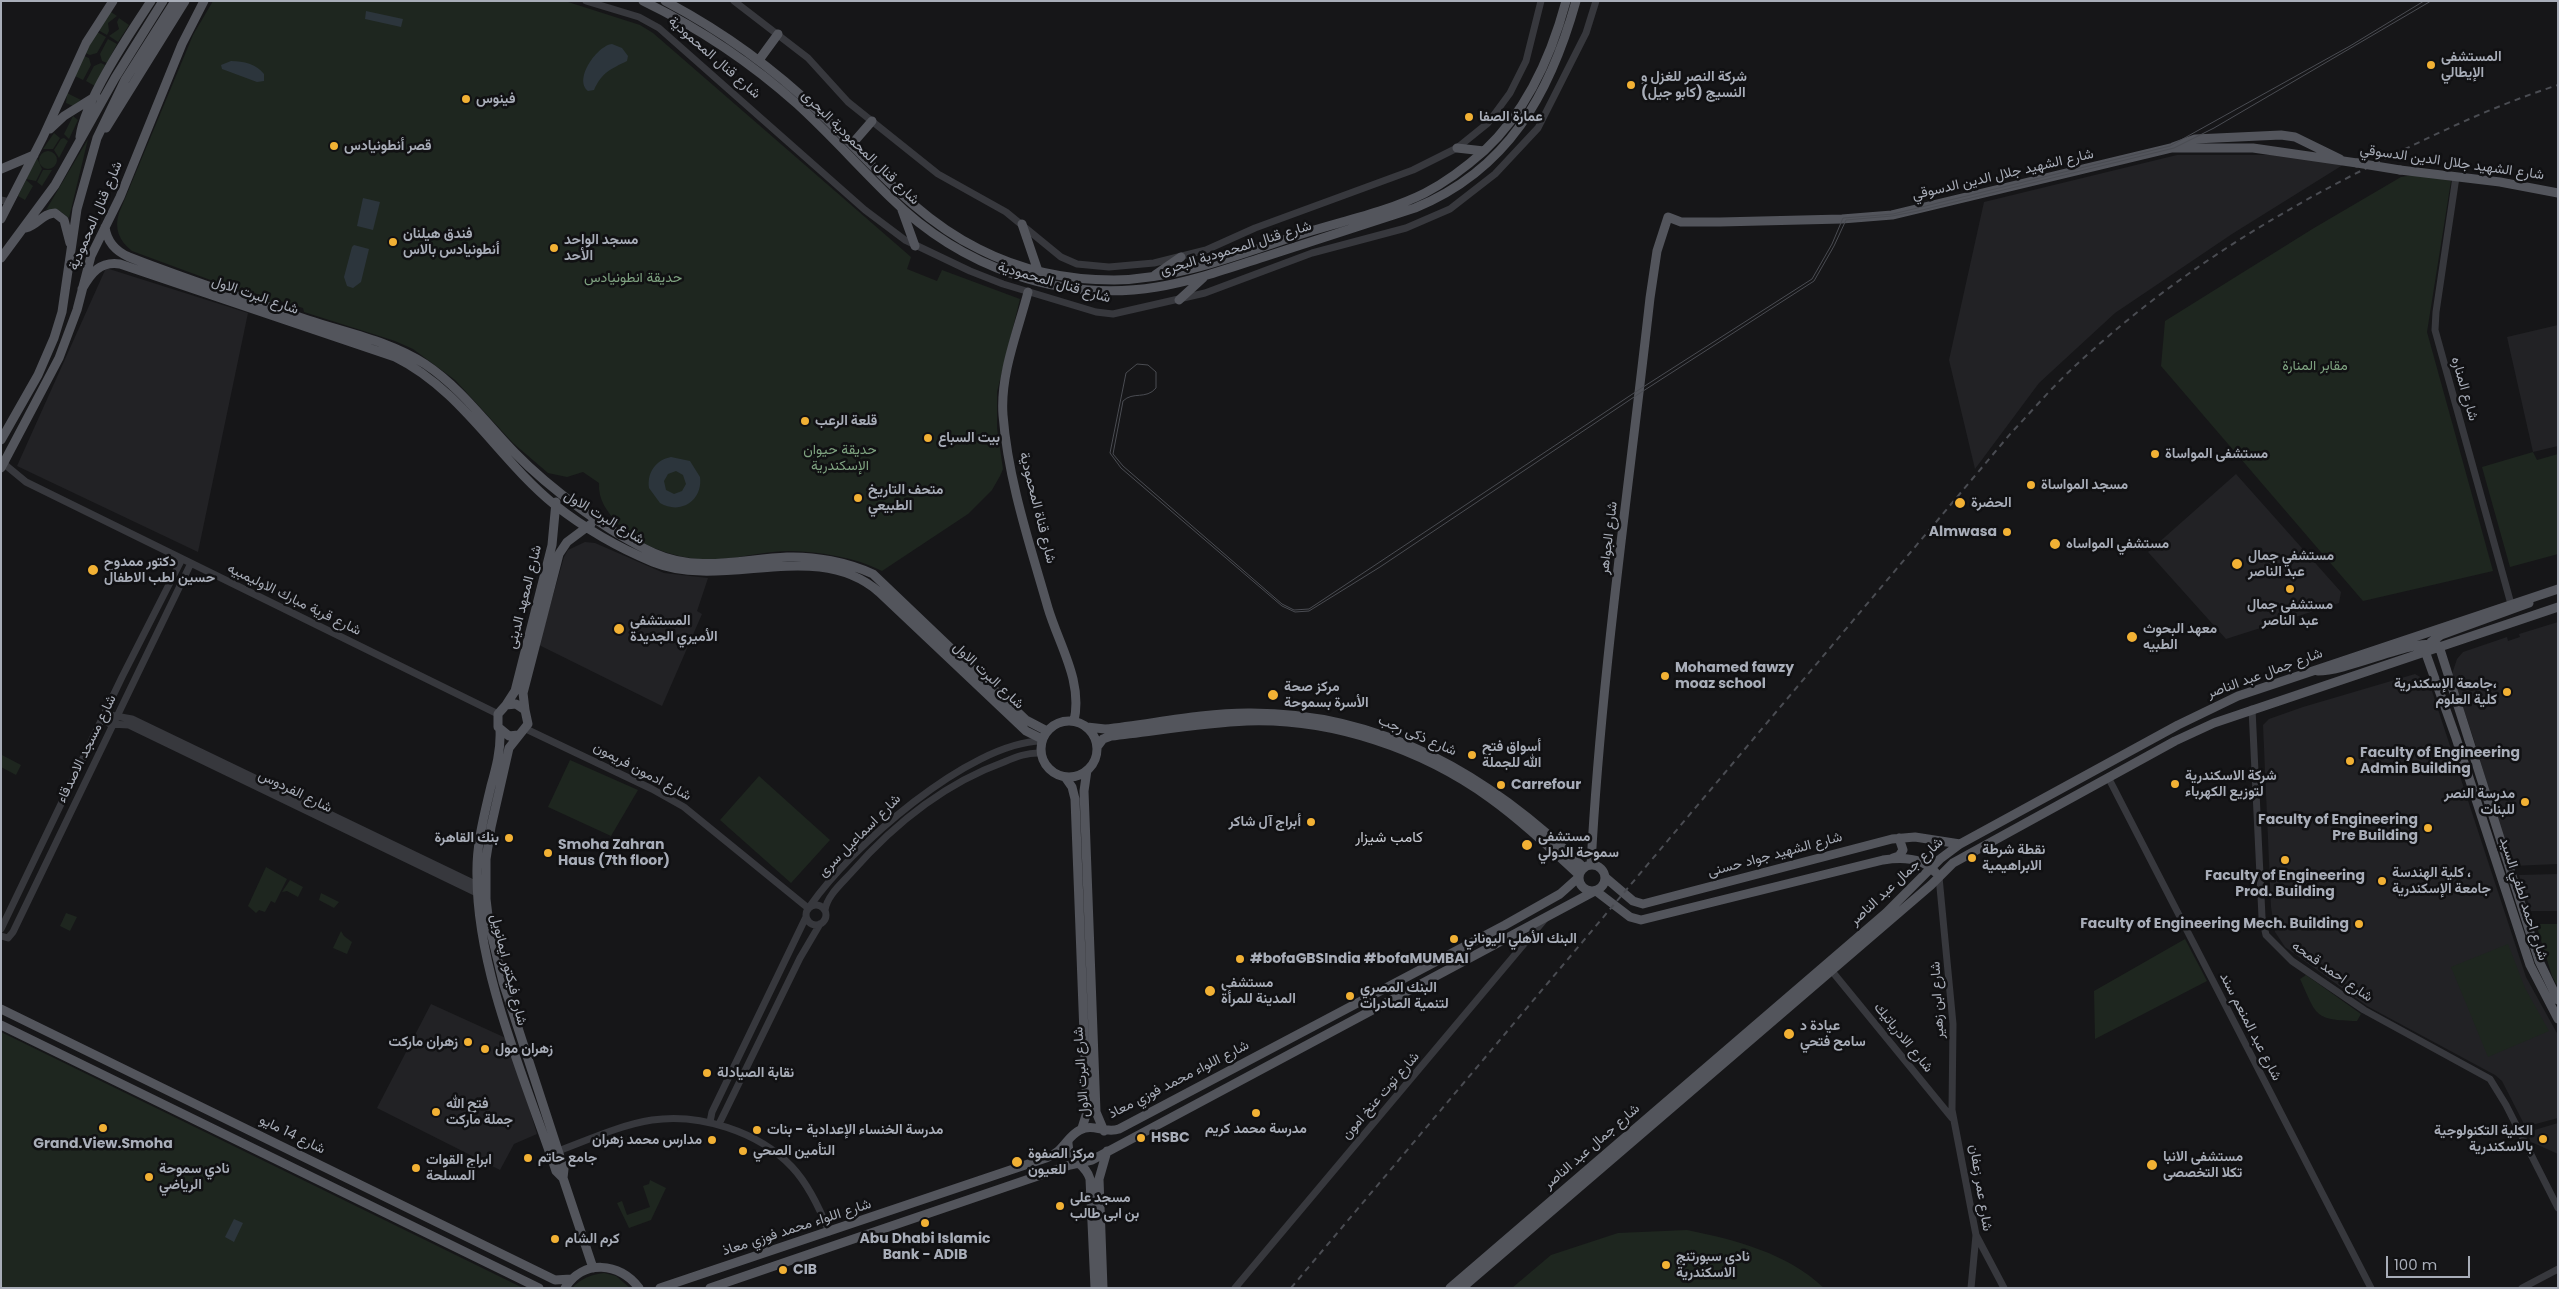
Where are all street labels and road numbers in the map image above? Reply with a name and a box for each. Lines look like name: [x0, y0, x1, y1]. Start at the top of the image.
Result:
street label: شارع قنال المحمودية: [664, 13, 764, 103]
street label: شارع قنال المحمودية البحرى: [798, 87, 922, 209]
street label: شارع الشهيد جلال الدين الدسوقي: [2359, 142, 2545, 184]
street label: شارع الشهيد جلال الدين الدسوقي: [1911, 146, 2095, 204]
street label: شارع قنال المحمودية: [65, 159, 127, 273]
street label: شارع قنال المحمودية البحرى: [1158, 218, 1314, 280]
street label: شارع قنال المحمودية: [996, 259, 1112, 307]
street label: شارع البرت الاول: [209, 273, 301, 319]
street label: شارع المناره: [2447, 355, 2481, 423]
street label: شارع قناة المحمودية: [1015, 450, 1059, 566]
street label: شارع البرت الاول: [561, 487, 647, 549]
street label: شارع الجواهر: [1596, 501, 1622, 575]
street label: شارع المعهد الدينى: [504, 543, 546, 651]
street label: شارع قرية مبارك الاوليمبيه: [224, 560, 364, 640]
street label: شارع البرت الاول: [949, 639, 1027, 713]
street label: شارع جمال عبد الناصر: [2205, 645, 2325, 703]
street label: شارع مسجد الاصدقاء: [54, 692, 120, 806]
street label: شارع ذكى رجب: [1375, 712, 1459, 760]
street label: شارع ادمون فريمون: [590, 739, 694, 805]
street label: شارع الفردوس: [255, 767, 335, 817]
street label: شارع اسماعيل سرى: [815, 791, 905, 881]
street label: شارع الشهيد جواد حسنى: [1706, 829, 1844, 881]
street label: شارع جمال عبد الناصر: [1847, 834, 1947, 930]
street label: شارع احمد لطفي السيد: [2495, 835, 2551, 963]
street label: شارع فيكتور ايمانويل: [486, 913, 530, 1027]
street label: شارع احمد قمحه: [2288, 938, 2376, 1006]
street label: شارع ابن زهير: [1928, 961, 1948, 1039]
street label: شارع عبد المنعم سند: [2215, 970, 2285, 1084]
street label: شارع الادرياتيك: [1870, 1000, 1936, 1076]
street label: شارع البرت الاول: [1070, 1026, 1094, 1118]
street label: شارع اللواء محمد فوزي معاذ: [1106, 1037, 1252, 1123]
street label: شارع توت عنخ امون: [1339, 1049, 1423, 1143]
street label: شارع جمال عبد الناصر: [1541, 1101, 1643, 1193]
street label: شارع 14 مايو: [256, 1112, 328, 1158]
street label: شارع عمر زعفان: [1965, 1143, 1995, 1233]
street label: شارع اللواء محمد فوزي معاذ: [720, 1196, 874, 1260]

